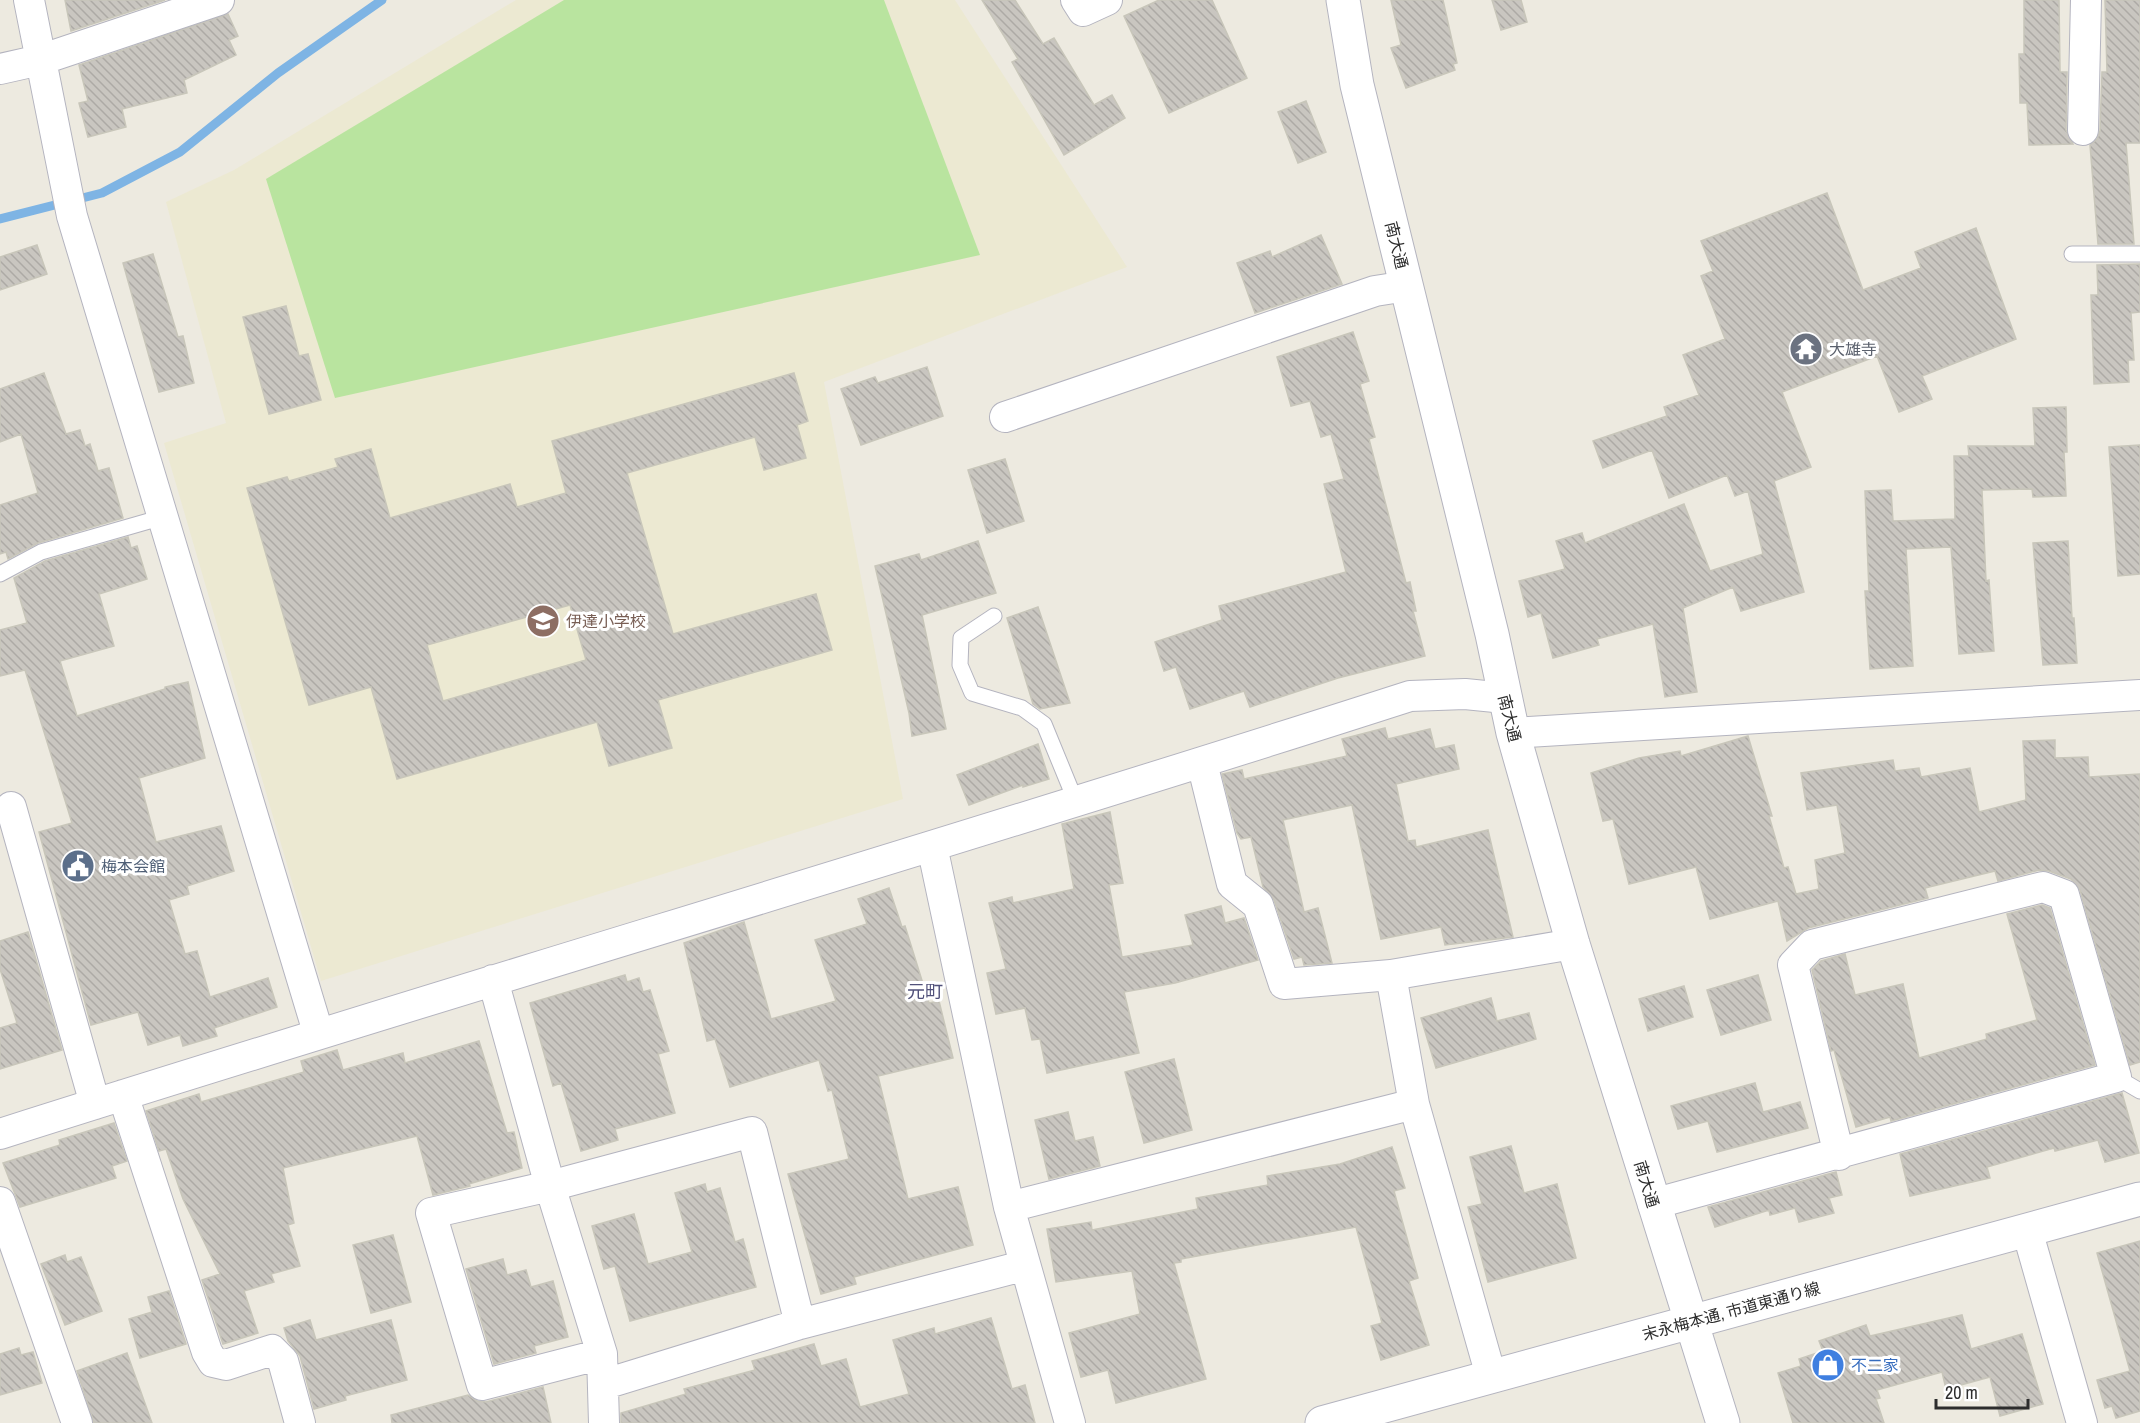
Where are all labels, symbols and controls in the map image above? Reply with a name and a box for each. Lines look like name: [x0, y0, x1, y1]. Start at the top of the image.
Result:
street label: 南大通: [1381, 219, 1413, 271]
temple icon: 大雄寺: [1788, 331, 1824, 367]
place label: 大雄寺: [1829, 338, 1877, 360]
school or university icon: 伊達小学校: [525, 603, 561, 639]
place label: 伊達小学校: [566, 610, 646, 632]
street label: 南大通: [1494, 692, 1526, 744]
public building icon: 梅本会館: [60, 848, 96, 884]
place label: 梅本会館: [101, 855, 165, 877]
district label: 元町: [907, 979, 943, 1004]
street label: 南大通: [1629, 1158, 1665, 1210]
street label: 末永梅本通, 市道東通り線: [1640, 1277, 1822, 1345]
shop icon: 不二家: [1810, 1347, 1846, 1383]
place label: 不二家: [1851, 1354, 1899, 1376]
scale bar: [1936, 1372, 2028, 1410]
text: 20 m: [1945, 1380, 1978, 1405]

